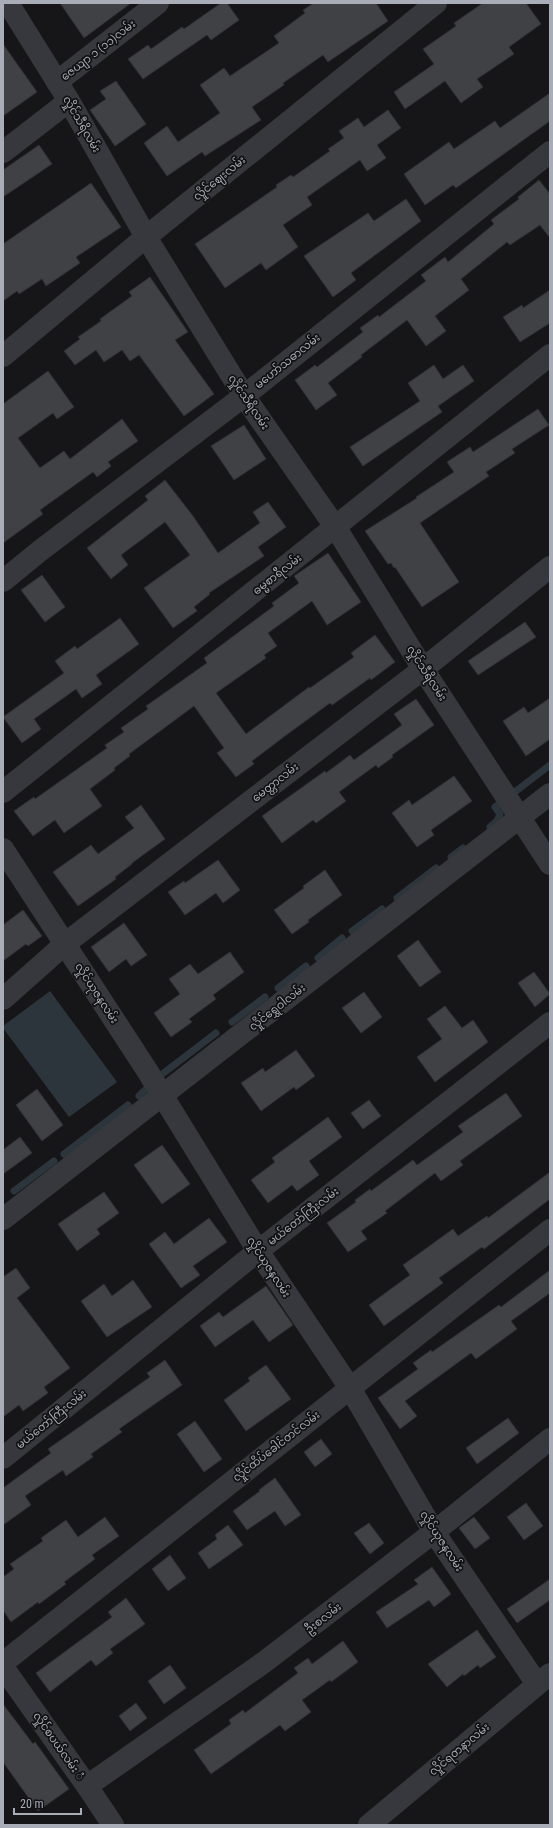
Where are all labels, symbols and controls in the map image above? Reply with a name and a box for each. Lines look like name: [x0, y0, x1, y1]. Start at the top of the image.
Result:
street label: ဇေယျာ ၁ (၁၁)လမ်း: [58, 16, 139, 85]
street label: လှိုင်သီရိလမ်း: [58, 93, 104, 156]
street label: လှိုင်ဈေးလမ်း: [190, 153, 249, 205]
street label: မဟော်သဓာလမ်း: [251, 330, 323, 392]
street label: လှိုင်သီရိလမ်း: [224, 372, 273, 433]
street label: ဓမ္မစာရီလမ်း: [250, 550, 306, 599]
street label: လှိုင်သီရိလမ်း: [402, 643, 450, 705]
street label: မေတ္တာလမ်း: [249, 759, 302, 806]
street label: လှိုင်ယုဇနလမ်း: [71, 960, 122, 1027]
street label: လှိုင်ရွှေဝါလမ်း: [246, 980, 309, 1035]
street label: မယ်တော်ကြီးလမ်း: [265, 1184, 343, 1250]
street label: လှိုင်ယုဇနလမ်း: [243, 1234, 294, 1301]
street label: မယ်တော်ကြီးလမ်း: [13, 1386, 90, 1453]
street label: လှိုင်ထိပ်ခေါင်တင်လမ်း: [230, 1407, 324, 1486]
street label: လှိုင်ယုဇနလမ်း: [416, 1508, 467, 1575]
street label: ဦးစလမ်း: [302, 1599, 345, 1638]
street label: လှိုင်စပယ်လမ်း ံ: [29, 1709, 88, 1784]
street label: လှိုင်ရတနာလမ်း: [426, 1720, 493, 1780]
scale bar: [14, 1790, 81, 1816]
text: 20 m: [20, 1797, 44, 1811]

